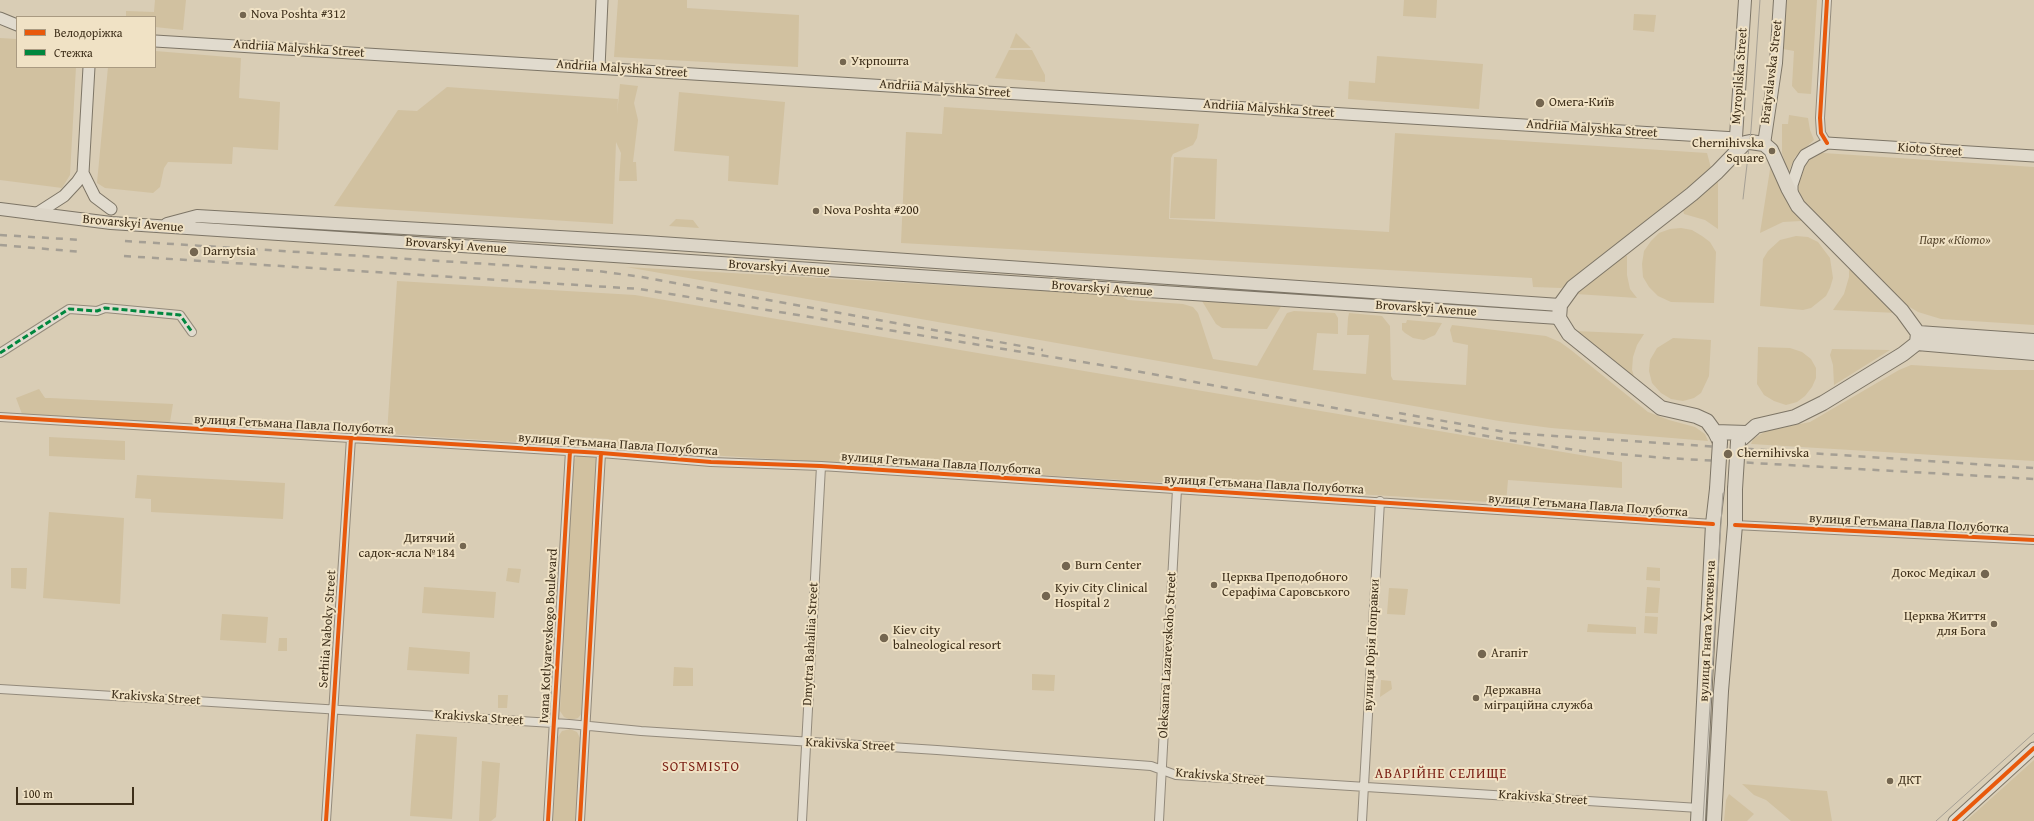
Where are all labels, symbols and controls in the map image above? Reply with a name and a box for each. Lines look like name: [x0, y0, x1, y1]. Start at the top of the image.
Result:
place label: Nova Poshta #312: [251, 7, 346, 23]
marker: Nova Poshta #312: [238, 10, 248, 20]
legend: [16, 16, 156, 68]
street label: Bratyslavska Street: [1758, 19, 1786, 125]
text: Велодоріжка: [54, 24, 122, 41]
street label: Myropilska Street: [1729, 27, 1751, 125]
street label: Andriia Malyshka Street: [233, 37, 365, 61]
text: Стежка: [54, 44, 93, 61]
place label: Укрпошта: [851, 54, 909, 70]
street label: Andriia Malyshka Street: [556, 57, 688, 81]
marker: Укрпошта: [838, 57, 848, 67]
street label: Andriia Malyshka Street: [879, 77, 1011, 101]
place label: Омега-Київ: [1549, 95, 1614, 111]
street label: Andriia Malyshka Street: [1203, 97, 1335, 121]
marker: Омега-Київ: [1534, 97, 1546, 109]
street label: Andriia Malyshka Street: [1526, 117, 1658, 141]
place label: Chernihivska Square: [1692, 136, 1764, 167]
street label: Kioto Street: [1897, 140, 1963, 160]
marker: Chernihivska Square: [1767, 146, 1777, 156]
place label: Nova Poshta #200: [824, 203, 919, 219]
marker: Nova Poshta #200: [811, 206, 821, 216]
street label: Brovarskyi Avenue: [82, 212, 184, 236]
park label: Парк «Кіото»: [1919, 233, 1991, 249]
street label: Brovarskyi Avenue: [405, 235, 507, 257]
place label: Darnytsia: [203, 244, 256, 260]
marker: Darnytsia: [188, 246, 200, 258]
street label: Brovarskyi Avenue: [728, 257, 830, 279]
street label: Brovarskyi Avenue: [1051, 278, 1153, 300]
street label: Brovarskyi Avenue: [1375, 298, 1477, 320]
street label: вулиця Гетьмана Павла Полуботка: [194, 412, 394, 438]
street label: вулиця Гетьмана Павла Полуботка: [518, 430, 718, 460]
place label: Chernihivska: [1737, 446, 1809, 462]
marker: Chernihivska: [1722, 448, 1734, 460]
street label: вулиця Гетьмана Павла Полуботка: [841, 449, 1041, 479]
street label: вулиця Гетьмана Павла Полуботка: [1164, 472, 1364, 498]
street label: вулиця Гетьмана Павла Полуботка: [1488, 491, 1688, 521]
street label: вулиця Гетьмана Павла Полуботка: [1809, 511, 2009, 537]
place label: Дитячий садок-ясла №184: [358, 531, 455, 562]
marker: Дитячий садок-ясла №184: [458, 541, 468, 551]
street label: Ivana Kotlyarevskogo Boulevard: [537, 548, 561, 724]
place label: Burn Center: [1075, 558, 1141, 574]
marker: Burn Center: [1060, 560, 1072, 572]
street label: вулиця Гната Хоткевича: [1697, 560, 1719, 702]
place label: Докос Медікал: [1892, 566, 1976, 582]
marker: Докос Медікал: [1979, 568, 1991, 580]
street label: Serhiia Naboky Street: [316, 569, 340, 689]
place label: Церква Преподобного Серафіма Саровського: [1222, 570, 1350, 601]
street label: Oleksanra Lazarevskoho Street: [1156, 571, 1180, 739]
street label: вулиця Юрія Поправки: [1361, 579, 1383, 711]
marker: Церква Преподобного Серафіма Саровського: [1209, 580, 1219, 590]
place label: Kyiv City Clinical Hospital 2: [1055, 581, 1148, 612]
street label: Dmytra Bahaliia Street: [800, 582, 822, 706]
marker: Kyiv City Clinical Hospital 2: [1040, 590, 1052, 602]
place label: Церква Життя для Бога: [1904, 609, 1986, 640]
marker: Церква Життя для Бога: [1989, 619, 1999, 629]
place label: Kiev city balneological resort: [893, 623, 1001, 654]
marker: Kiev city balneological resort: [878, 632, 890, 644]
place label: Агапіт: [1491, 646, 1528, 662]
marker: Агапіт: [1476, 648, 1488, 660]
place label: Державна міграційна служба: [1484, 683, 1593, 714]
street label: Krakivska Street: [111, 687, 201, 709]
marker: Державна міграційна служба: [1471, 693, 1481, 703]
street label: Krakivska Street: [434, 707, 524, 729]
street label: Krakivska Street: [805, 735, 895, 755]
district label: SOTSMISTO: [662, 759, 740, 775]
street label: Krakivska Street: [1175, 765, 1265, 789]
district label: АВАРІЙНЕ СЕЛИЩЕ: [1375, 766, 1507, 782]
place label: ДКТ: [1898, 773, 1922, 789]
marker: ДКТ: [1885, 776, 1895, 786]
scale bar: [18, 779, 136, 805]
text: 100 m: [23, 785, 53, 802]
street label: Krakivska Street: [1498, 787, 1588, 809]

